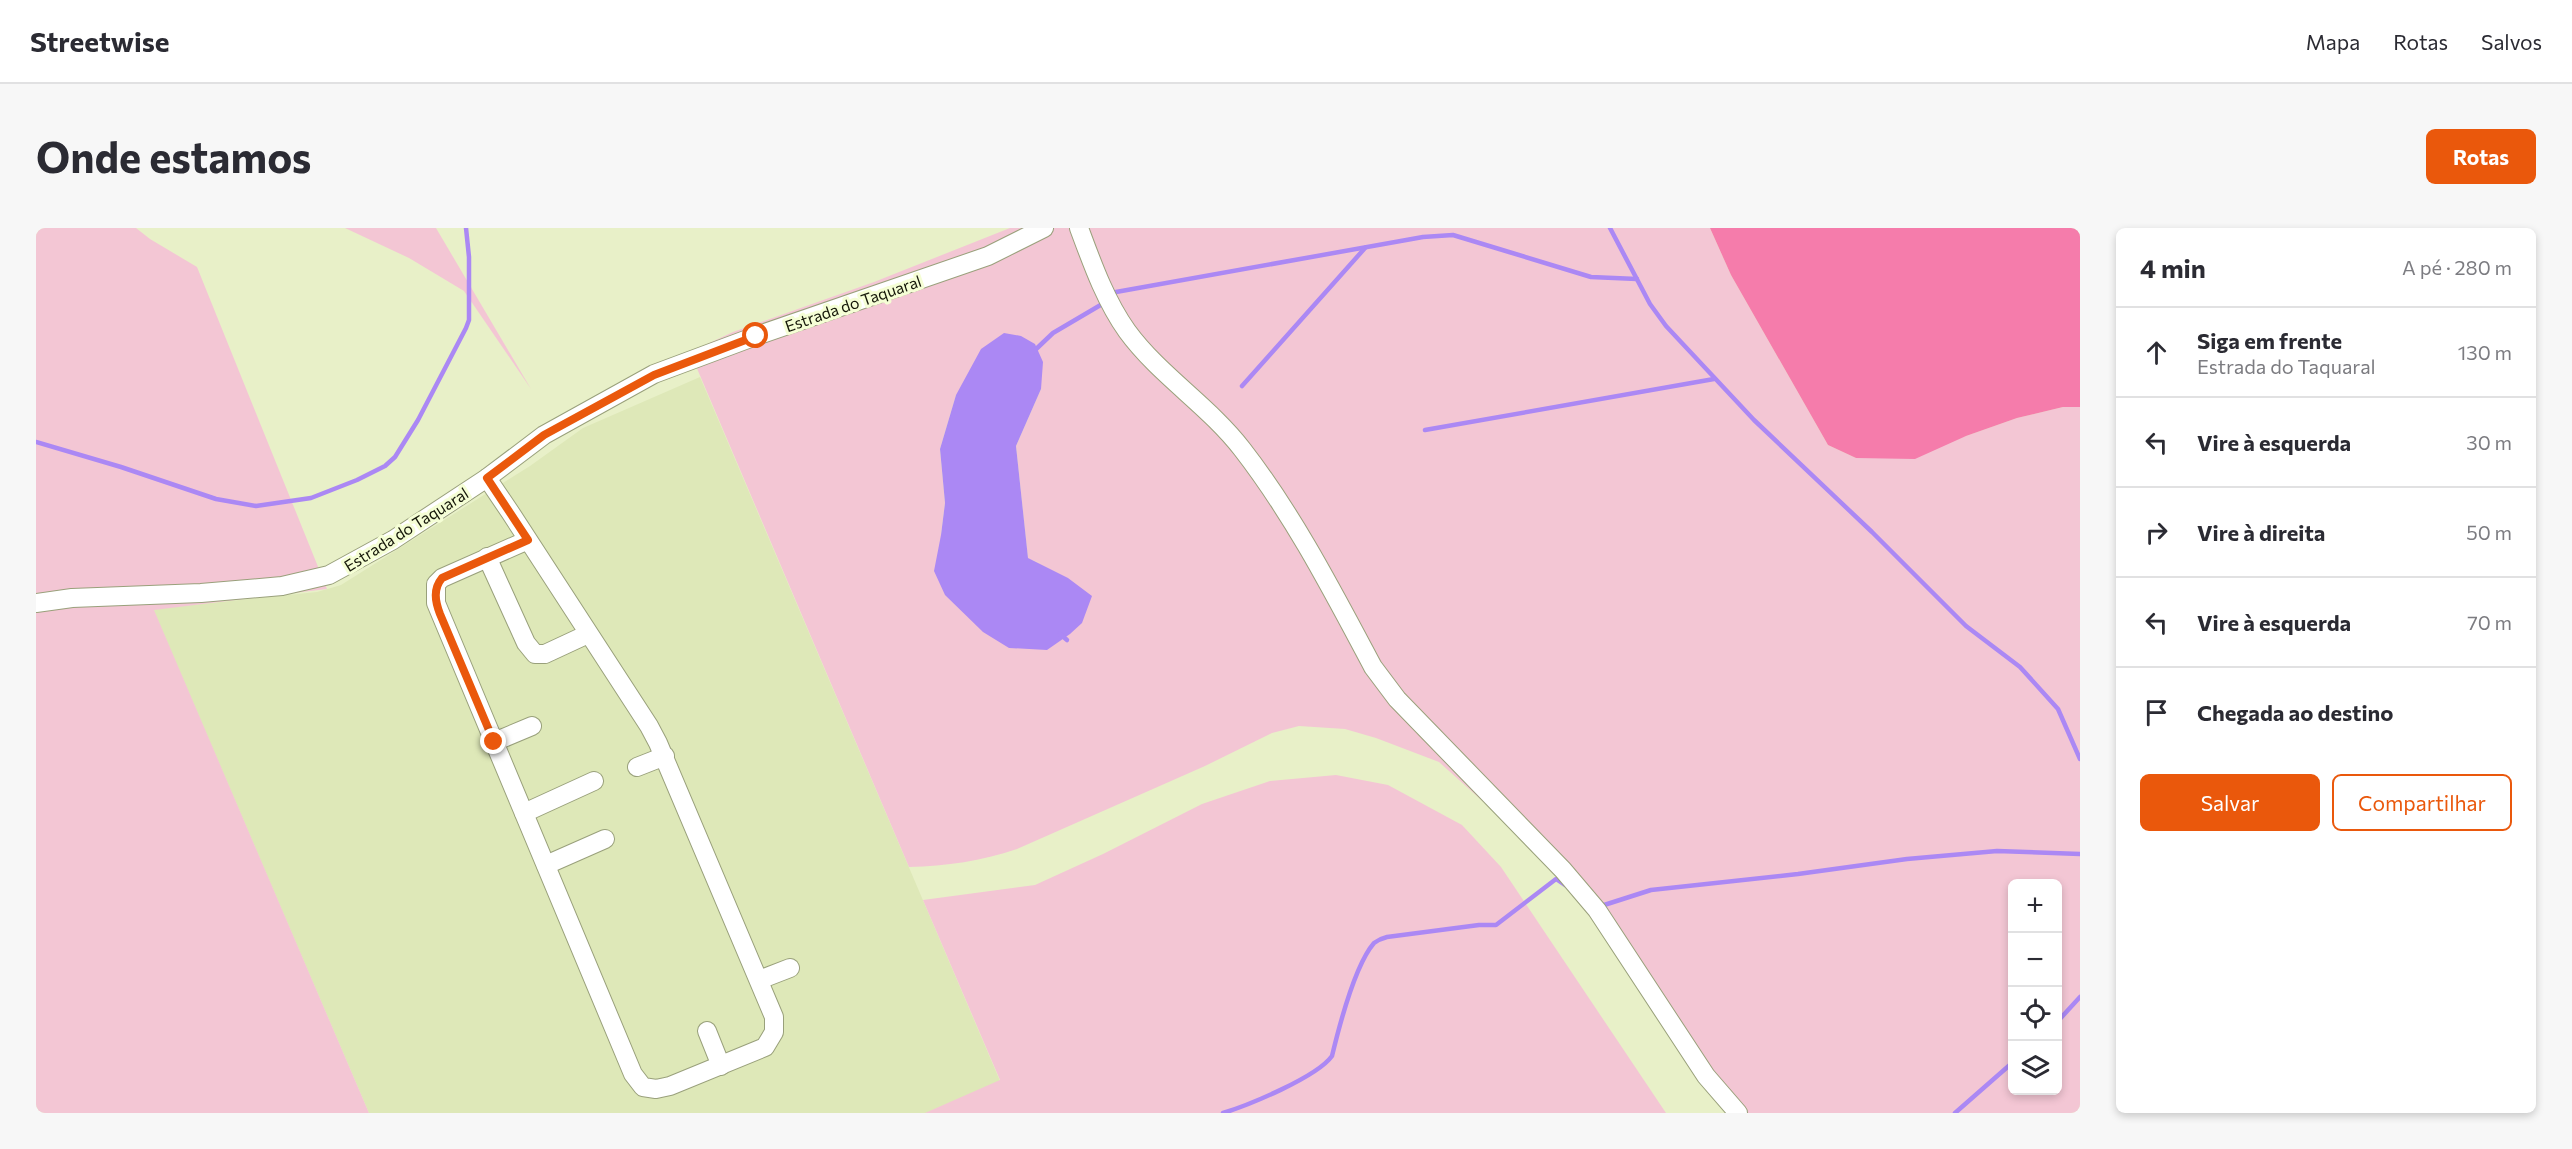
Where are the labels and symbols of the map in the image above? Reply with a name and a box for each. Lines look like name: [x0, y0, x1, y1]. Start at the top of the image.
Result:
street label: Estrada do Taquaral: [782, 271, 924, 335]
route start: [742, 322, 768, 348]
street label: Estrada do Taquaral: [340, 483, 472, 575]
route end: [480, 728, 506, 754]

